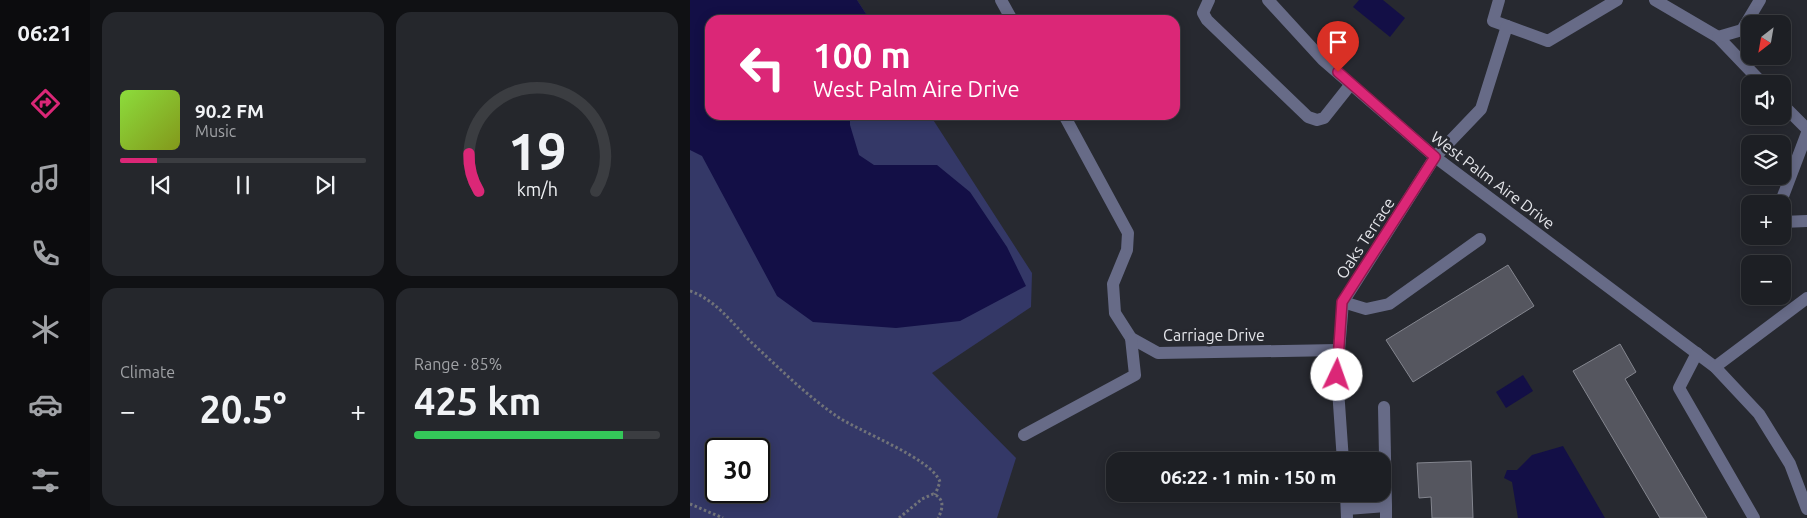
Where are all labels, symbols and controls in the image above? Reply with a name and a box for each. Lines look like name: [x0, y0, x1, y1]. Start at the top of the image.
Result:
north arrow: [1741, 15, 1791, 65]
map controls: [1741, 15, 1791, 305]
text: 06:21: [17, 20, 73, 45]
pin: [1317, 21, 1359, 72]
icon: arrive: [1324, 28, 1352, 56]
icon: left: [730, 35, 795, 100]
text: 100 m: [813, 35, 911, 75]
button: sound: [1741, 75, 1791, 125]
text: West Palm Aire Drive: [813, 76, 1020, 101]
icon: directions: [28, 86, 63, 121]
text: 90.2 FM: [195, 100, 264, 122]
text: Music: [195, 122, 236, 140]
text: 19: [508, 122, 566, 180]
street label: West Palm Aire Drive: [1428, 128, 1558, 232]
button: layers: [1741, 135, 1791, 185]
icon: music: [28, 161, 63, 196]
icon: previous: [147, 171, 175, 199]
icon: pause: [229, 171, 257, 199]
icon: next: [311, 171, 339, 199]
text: km/h: [516, 179, 558, 199]
street label: Oaks Terrace: [1332, 194, 1398, 282]
button: +: [1741, 195, 1791, 245]
icon: phone: [28, 236, 63, 271]
button: −: [1741, 255, 1791, 305]
icon: climate: [28, 312, 63, 347]
street label: Carriage Drive: [1163, 326, 1265, 344]
position arrow: [1310, 348, 1362, 400]
text: Range · 85%: [414, 355, 502, 373]
text: Climate: [120, 363, 175, 381]
text: 425 km: [414, 380, 541, 422]
icon: car: [28, 387, 63, 422]
text: 20.5°: [199, 388, 287, 430]
text: −: [120, 395, 136, 426]
text: +: [350, 395, 366, 426]
speed limit sign: 30: [705, 438, 770, 503]
icon: filters: [28, 463, 63, 498]
text: 06:22 · 1 min · 150 m: [1161, 466, 1336, 488]

